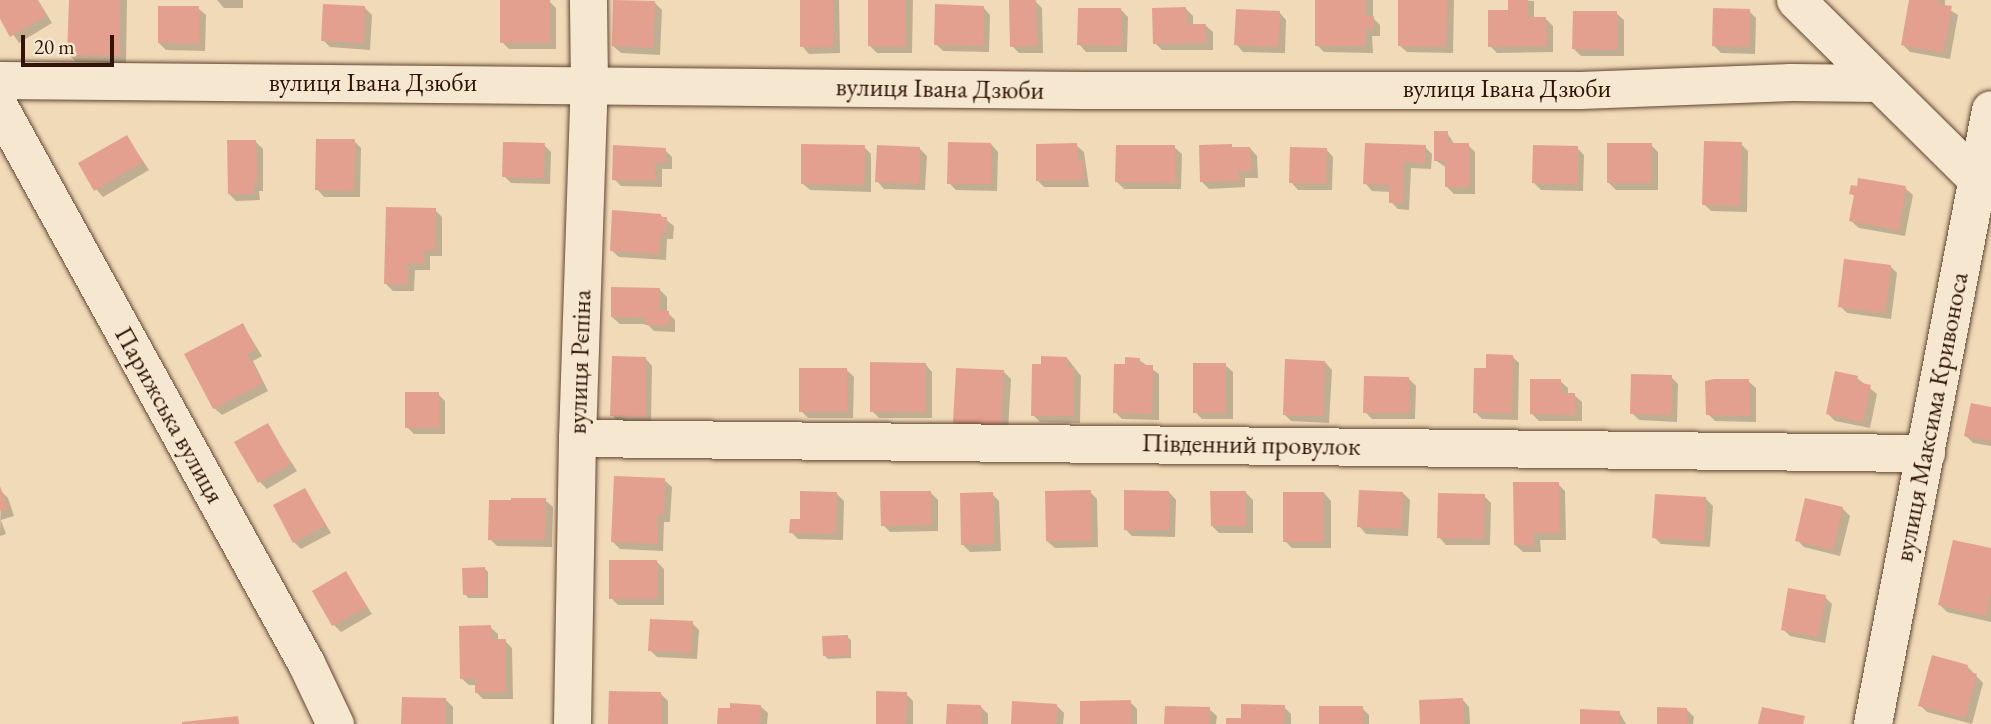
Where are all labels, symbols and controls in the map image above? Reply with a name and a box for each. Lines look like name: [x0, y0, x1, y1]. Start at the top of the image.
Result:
scale bar: [24, 21, 117, 65]
text: 20 m: [34, 33, 75, 60]
street label: вулиця Івана Дзюби: [269, 67, 477, 99]
street label: вулиця Івана Дзюби: [835, 72, 1045, 106]
street label: вулиця Івана Дзюби: [1403, 73, 1611, 105]
street label: вулиця Максима Кривоноса: [1889, 270, 1975, 564]
street label: вулиця Рєпіна: [562, 289, 598, 435]
street label: Парижська вулиця: [108, 321, 230, 509]
street label: Південний провулок: [1141, 427, 1361, 463]

